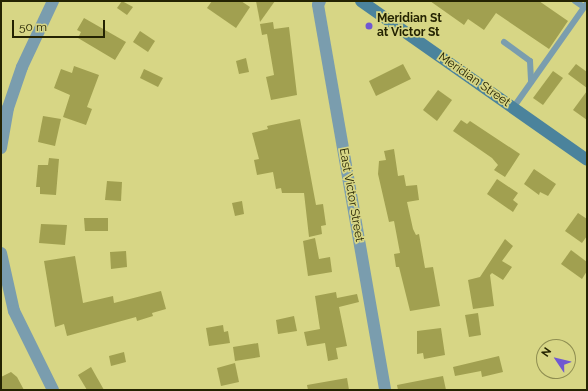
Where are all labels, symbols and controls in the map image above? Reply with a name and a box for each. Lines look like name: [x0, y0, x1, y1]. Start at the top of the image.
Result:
scale bar: [14, 12, 107, 38]
place label: Meridian St at Victor St: [377, 12, 442, 40]
text: 50 m: [19, 20, 47, 34]
marker: Meridian St at Victor St: [364, 21, 374, 31]
street label: Meridian Street: [435, 50, 513, 110]
street label: East Victor Street: [336, 147, 366, 243]
north arrow: [536, 339, 576, 379]
text: N: [539, 345, 554, 360]

